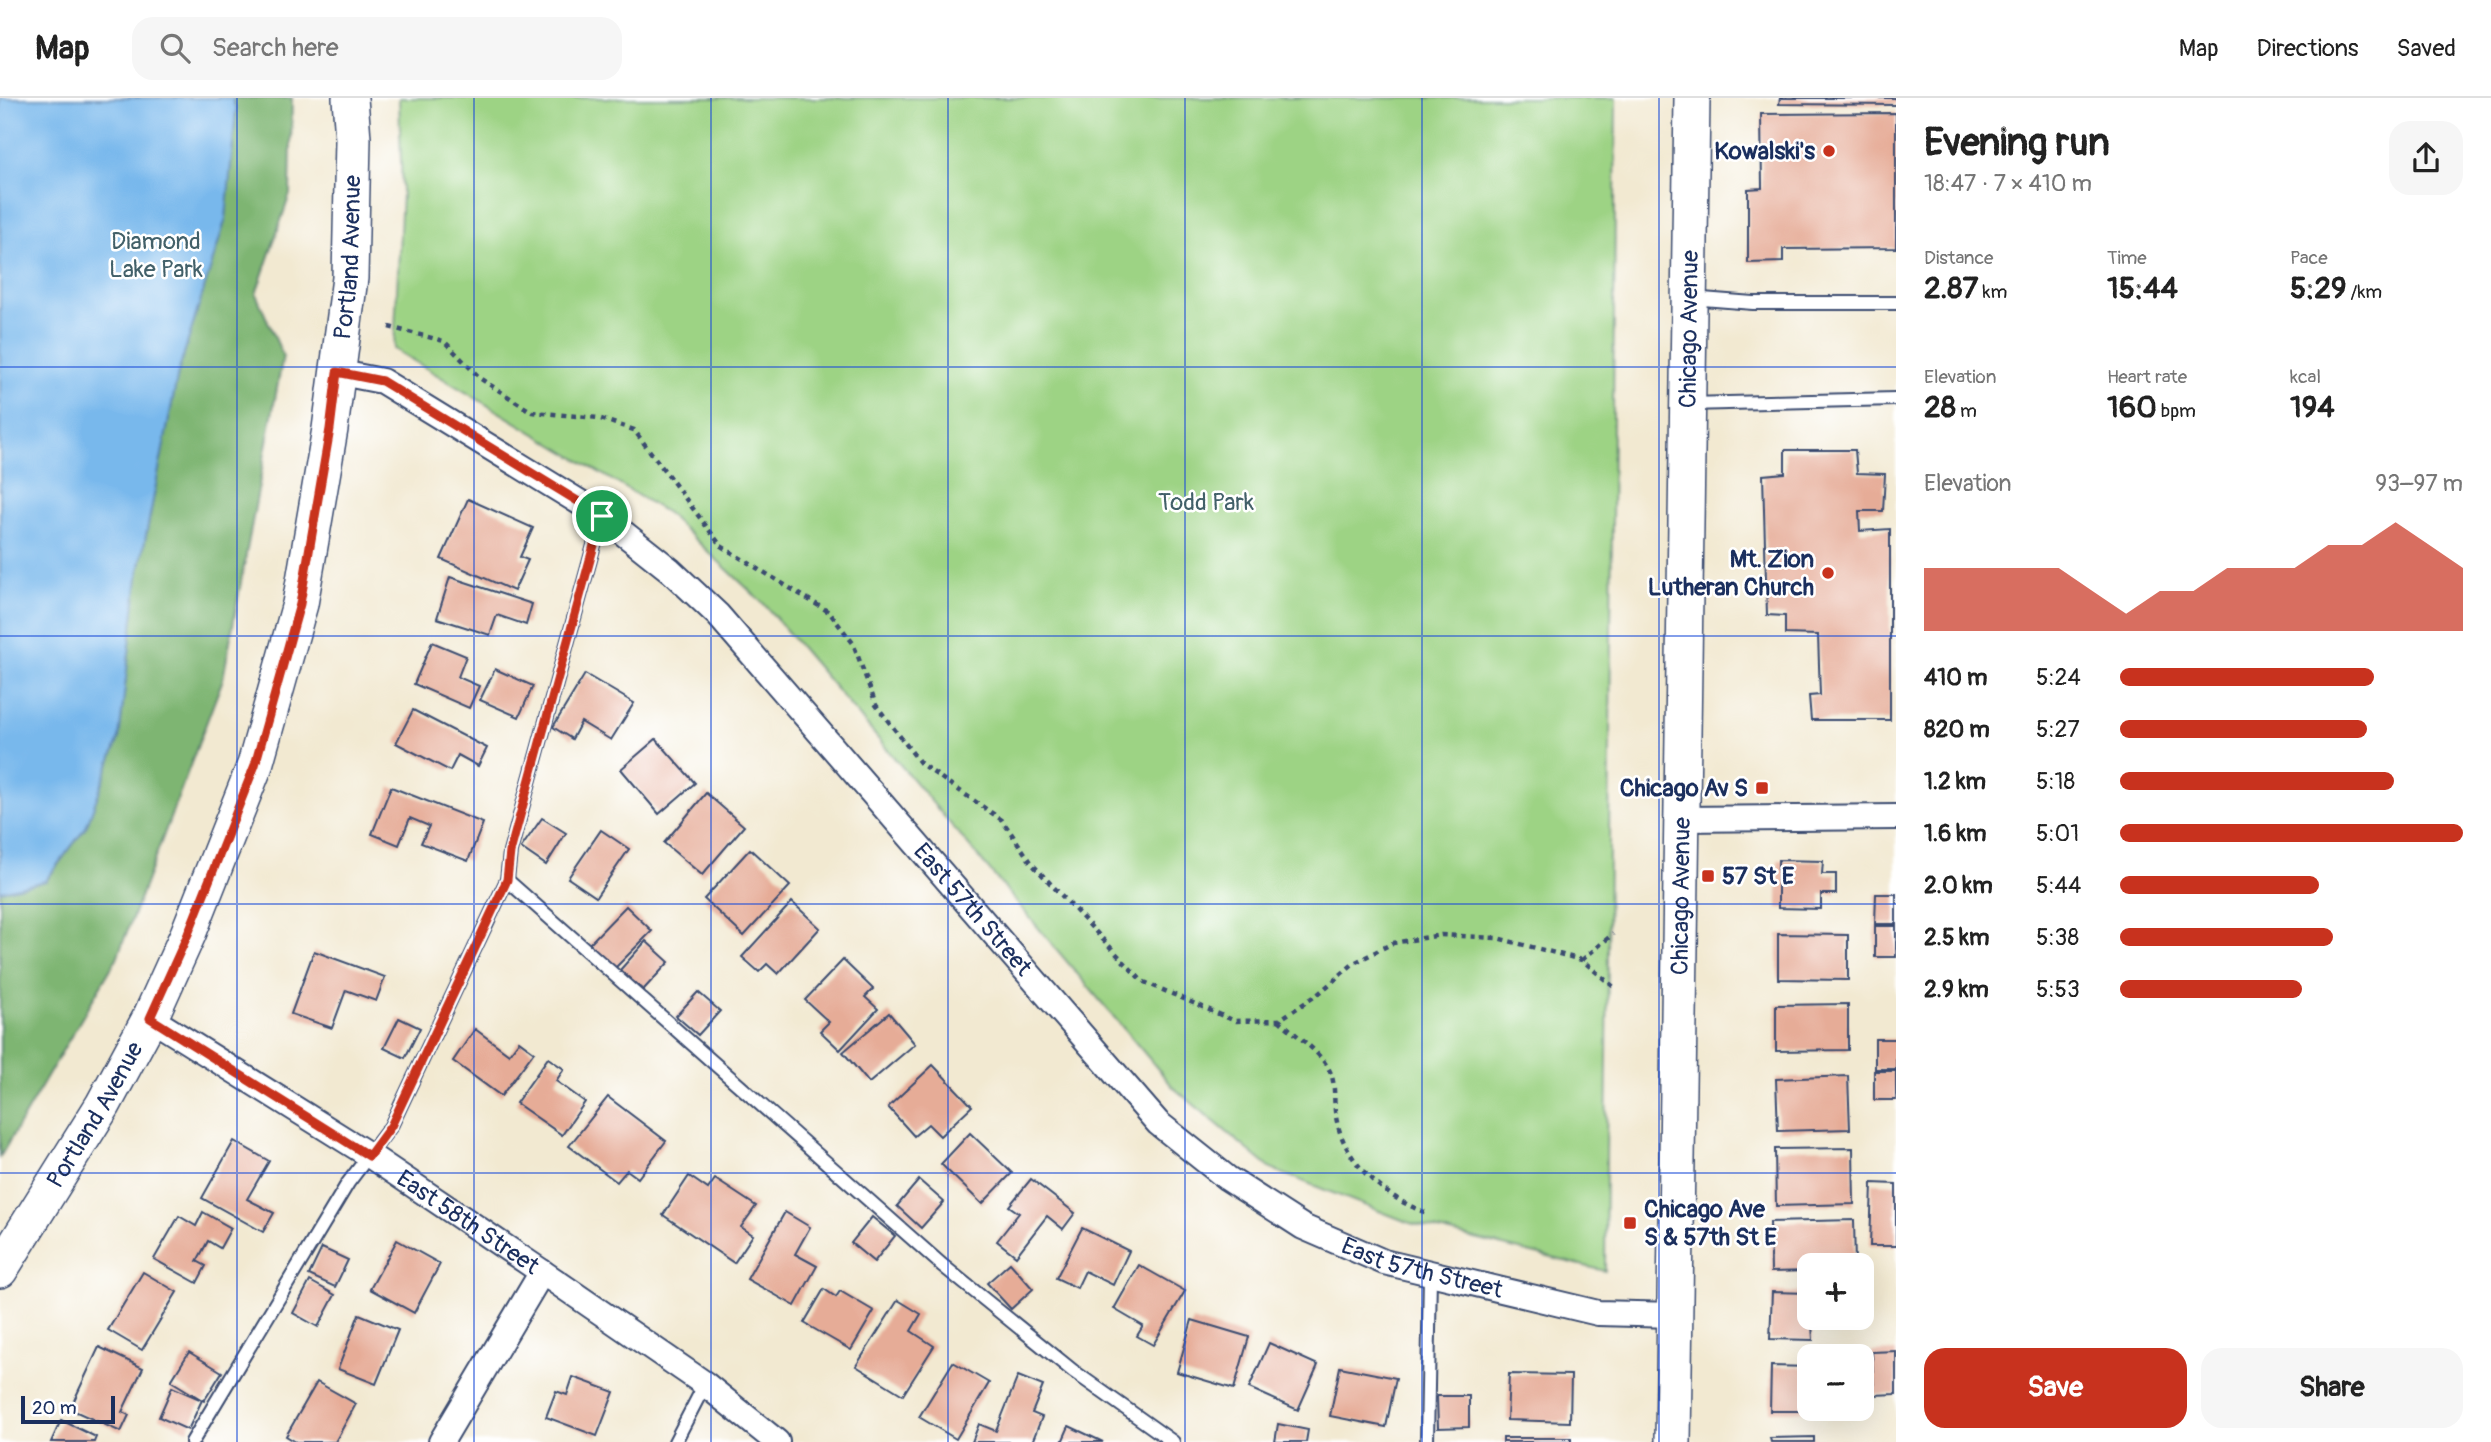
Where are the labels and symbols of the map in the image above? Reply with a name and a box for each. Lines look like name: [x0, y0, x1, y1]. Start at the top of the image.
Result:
place label: Kowalski's: [1714, 137, 1815, 166]
marker: Kowalski's: [1821, 143, 1837, 159]
street label: Portland Avenue: [327, 174, 367, 341]
park label: Diamond Lake Park: [109, 227, 203, 284]
street label: Chicago Avenue: [1673, 250, 1704, 408]
pin: [572, 486, 632, 546]
park label: Todd Park: [1158, 488, 1254, 517]
place label: Mt. Zion Lutheran Church: [1648, 545, 1814, 602]
marker: Mt. Zion Lutheran Church: [1820, 565, 1836, 581]
place label: Chicago Av S: [1620, 774, 1748, 803]
marker: Chicago Av S: [1754, 780, 1770, 796]
street label: Chicago Avenue: [1665, 817, 1696, 975]
street label: East 57th Street: [908, 837, 1039, 982]
place label: 57 St E: [1722, 862, 1795, 891]
marker: 57 St E: [1700, 868, 1716, 884]
street label: Portland Avenue: [40, 1036, 149, 1193]
street label: East 58th Street: [391, 1164, 545, 1281]
place label: Chicago Ave S & 57th St E: [1644, 1195, 1777, 1252]
marker: Chicago Ave S & 57th St E: [1622, 1215, 1638, 1231]
street label: East 57th Street: [1337, 1231, 1506, 1304]
scale bar: [21, 1393, 116, 1425]

